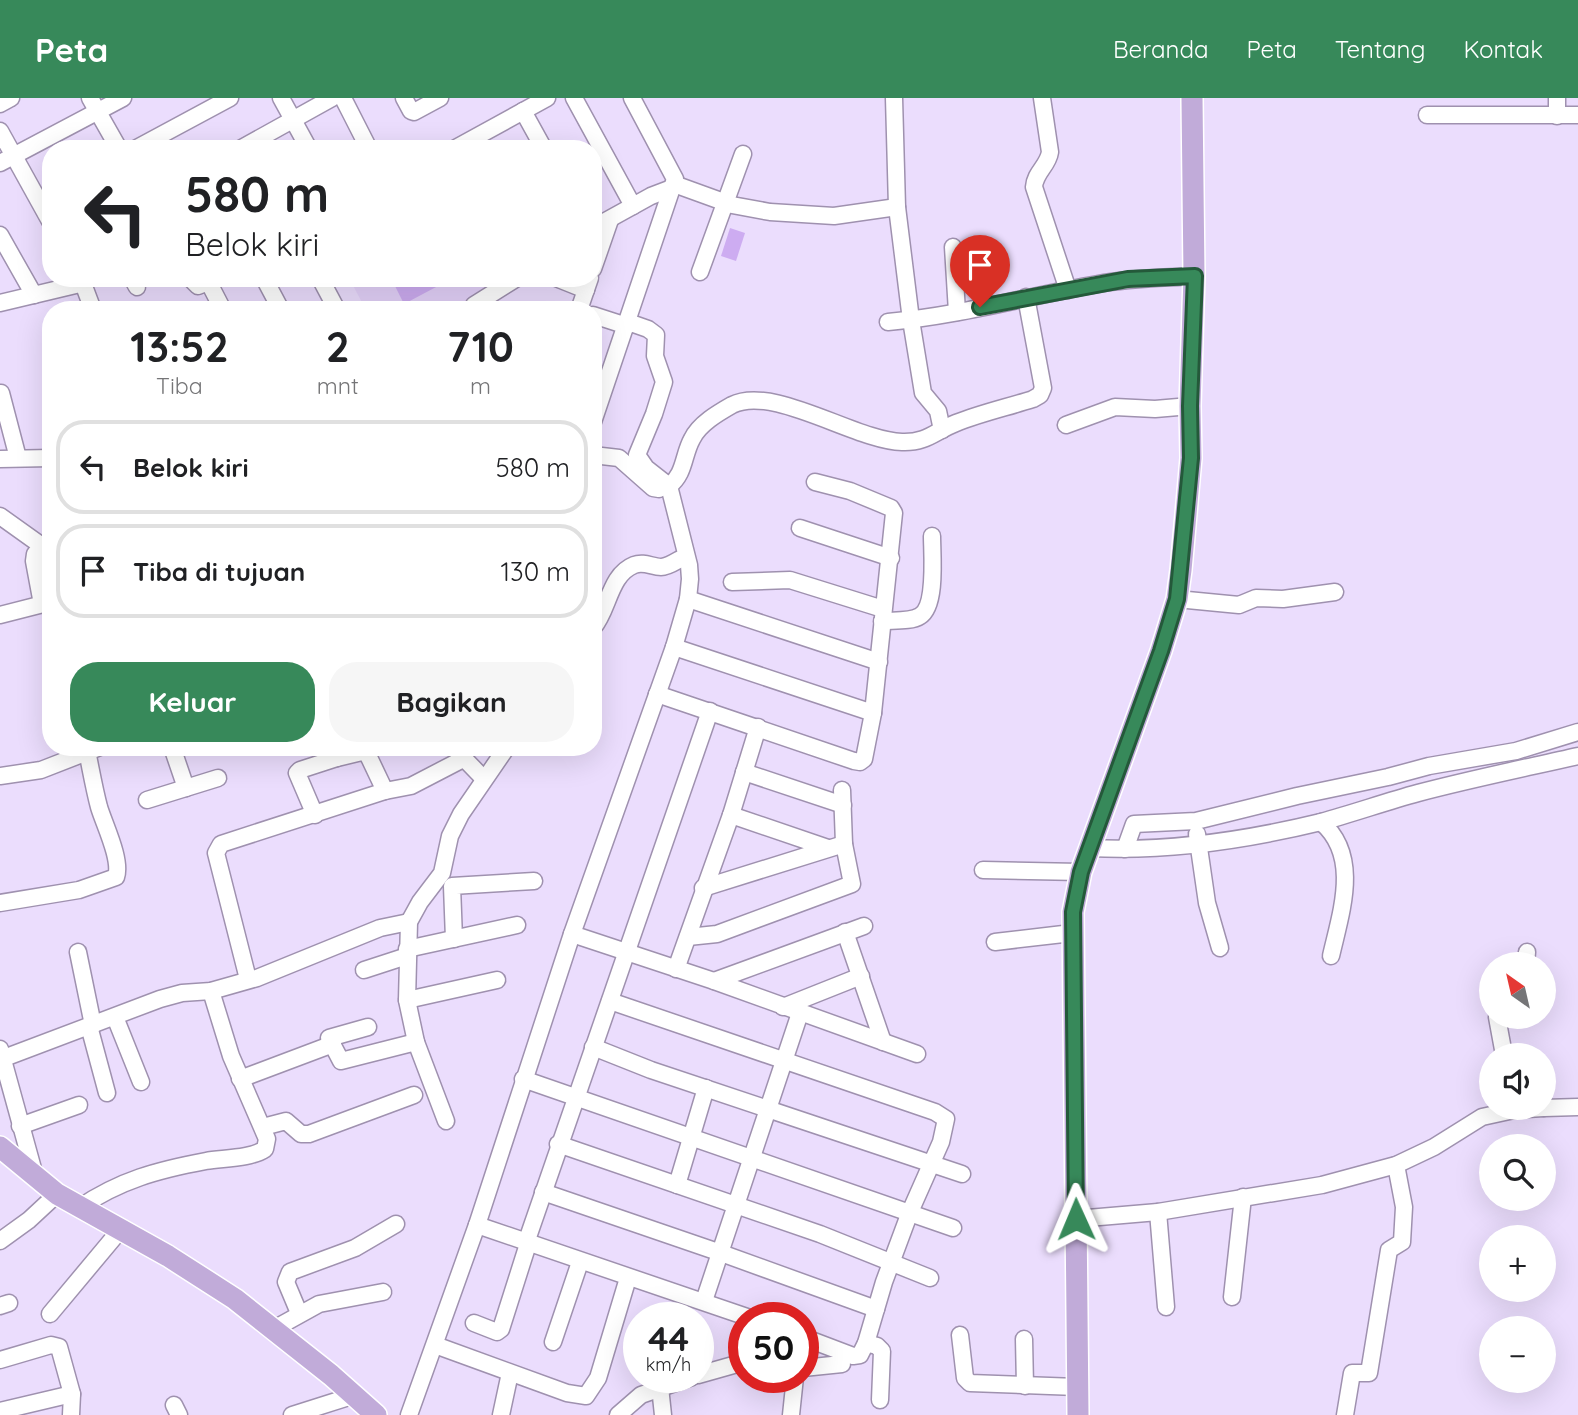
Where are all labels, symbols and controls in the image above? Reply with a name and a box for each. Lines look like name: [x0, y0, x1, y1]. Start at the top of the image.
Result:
text: Peta: [35, 29, 108, 70]
text: Beranda: [1113, 34, 1209, 64]
text: Peta: [1247, 34, 1297, 64]
text: Tentang: [1335, 34, 1425, 64]
text: Kontak: [1463, 34, 1543, 64]
text: 580 m: [185, 163, 329, 224]
icon: left: [70, 168, 161, 259]
text: Belok kiri: [185, 224, 319, 264]
pin: [950, 235, 1010, 307]
icon: arrive: [961, 246, 999, 284]
text: 13:52: [130, 320, 229, 373]
text: 2: [326, 320, 350, 373]
text: 710: [447, 320, 514, 373]
text: Tiba: [156, 371, 203, 400]
text: mnt: [317, 371, 359, 400]
text: m: [470, 371, 491, 400]
icon: left: [74, 448, 112, 486]
text: Belok kiri: [133, 451, 249, 484]
text: 580 m: [496, 451, 570, 484]
icon: arrive: [74, 552, 112, 590]
text: Tiba di tujuan: [133, 555, 305, 588]
text: 130 m: [500, 555, 570, 588]
button: Keluar: [70, 662, 315, 742]
button: Bagikan: [329, 662, 574, 742]
north arrow: [1479, 952, 1556, 1029]
map controls: [1479, 952, 1556, 1393]
button: sound: [1479, 1043, 1556, 1120]
button: search: [1479, 1134, 1556, 1211]
position arrow: [1039, 1182, 1113, 1256]
button: +: [1479, 1225, 1556, 1302]
speed limit sign: 50: [728, 1302, 819, 1393]
text: 44: [648, 1316, 689, 1360]
button: −: [1479, 1316, 1556, 1393]
text: km/h: [646, 1353, 691, 1376]

